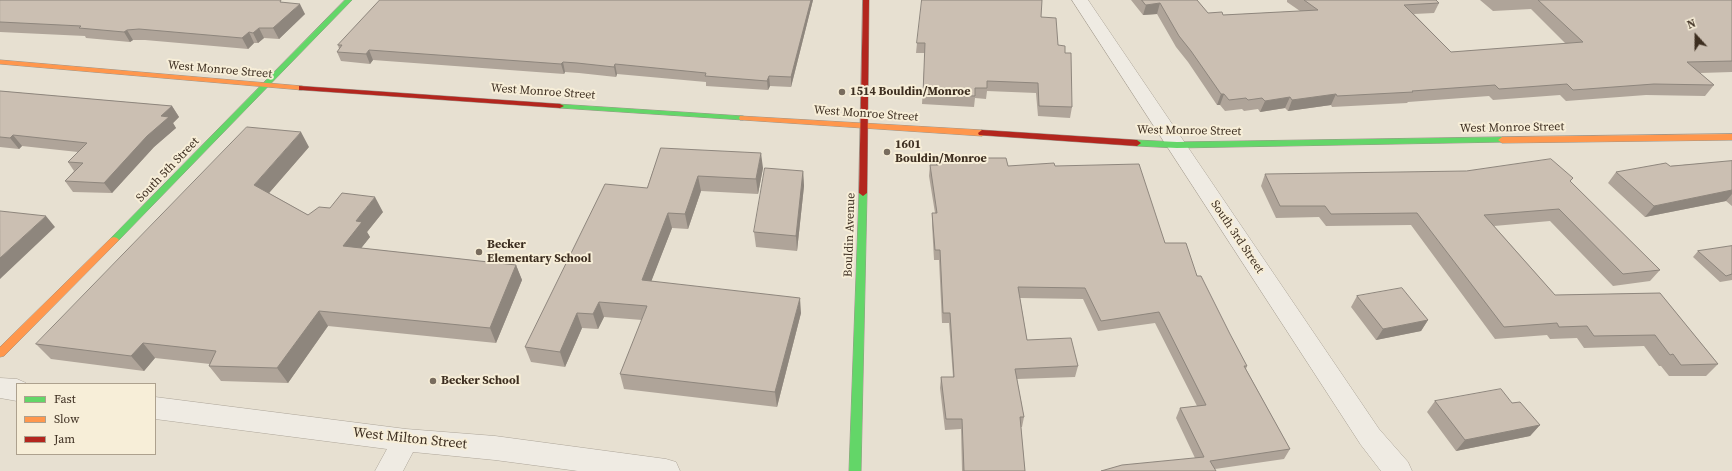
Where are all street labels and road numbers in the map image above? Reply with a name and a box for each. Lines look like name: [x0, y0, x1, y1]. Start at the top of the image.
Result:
street label: West Monroe Street: [167, 58, 273, 82]
street label: West Monroe Street: [490, 81, 596, 103]
street label: West Monroe Street: [813, 103, 919, 125]
street label: West Monroe Street: [1460, 120, 1564, 136]
street label: West Monroe Street: [1137, 123, 1241, 139]
street label: South 5th Street: [133, 135, 203, 205]
street label: Bouldin Avenue: [841, 193, 859, 277]
street label: South 3rd Street: [1207, 198, 1267, 276]
street label: West Milton Street: [352, 425, 468, 453]

